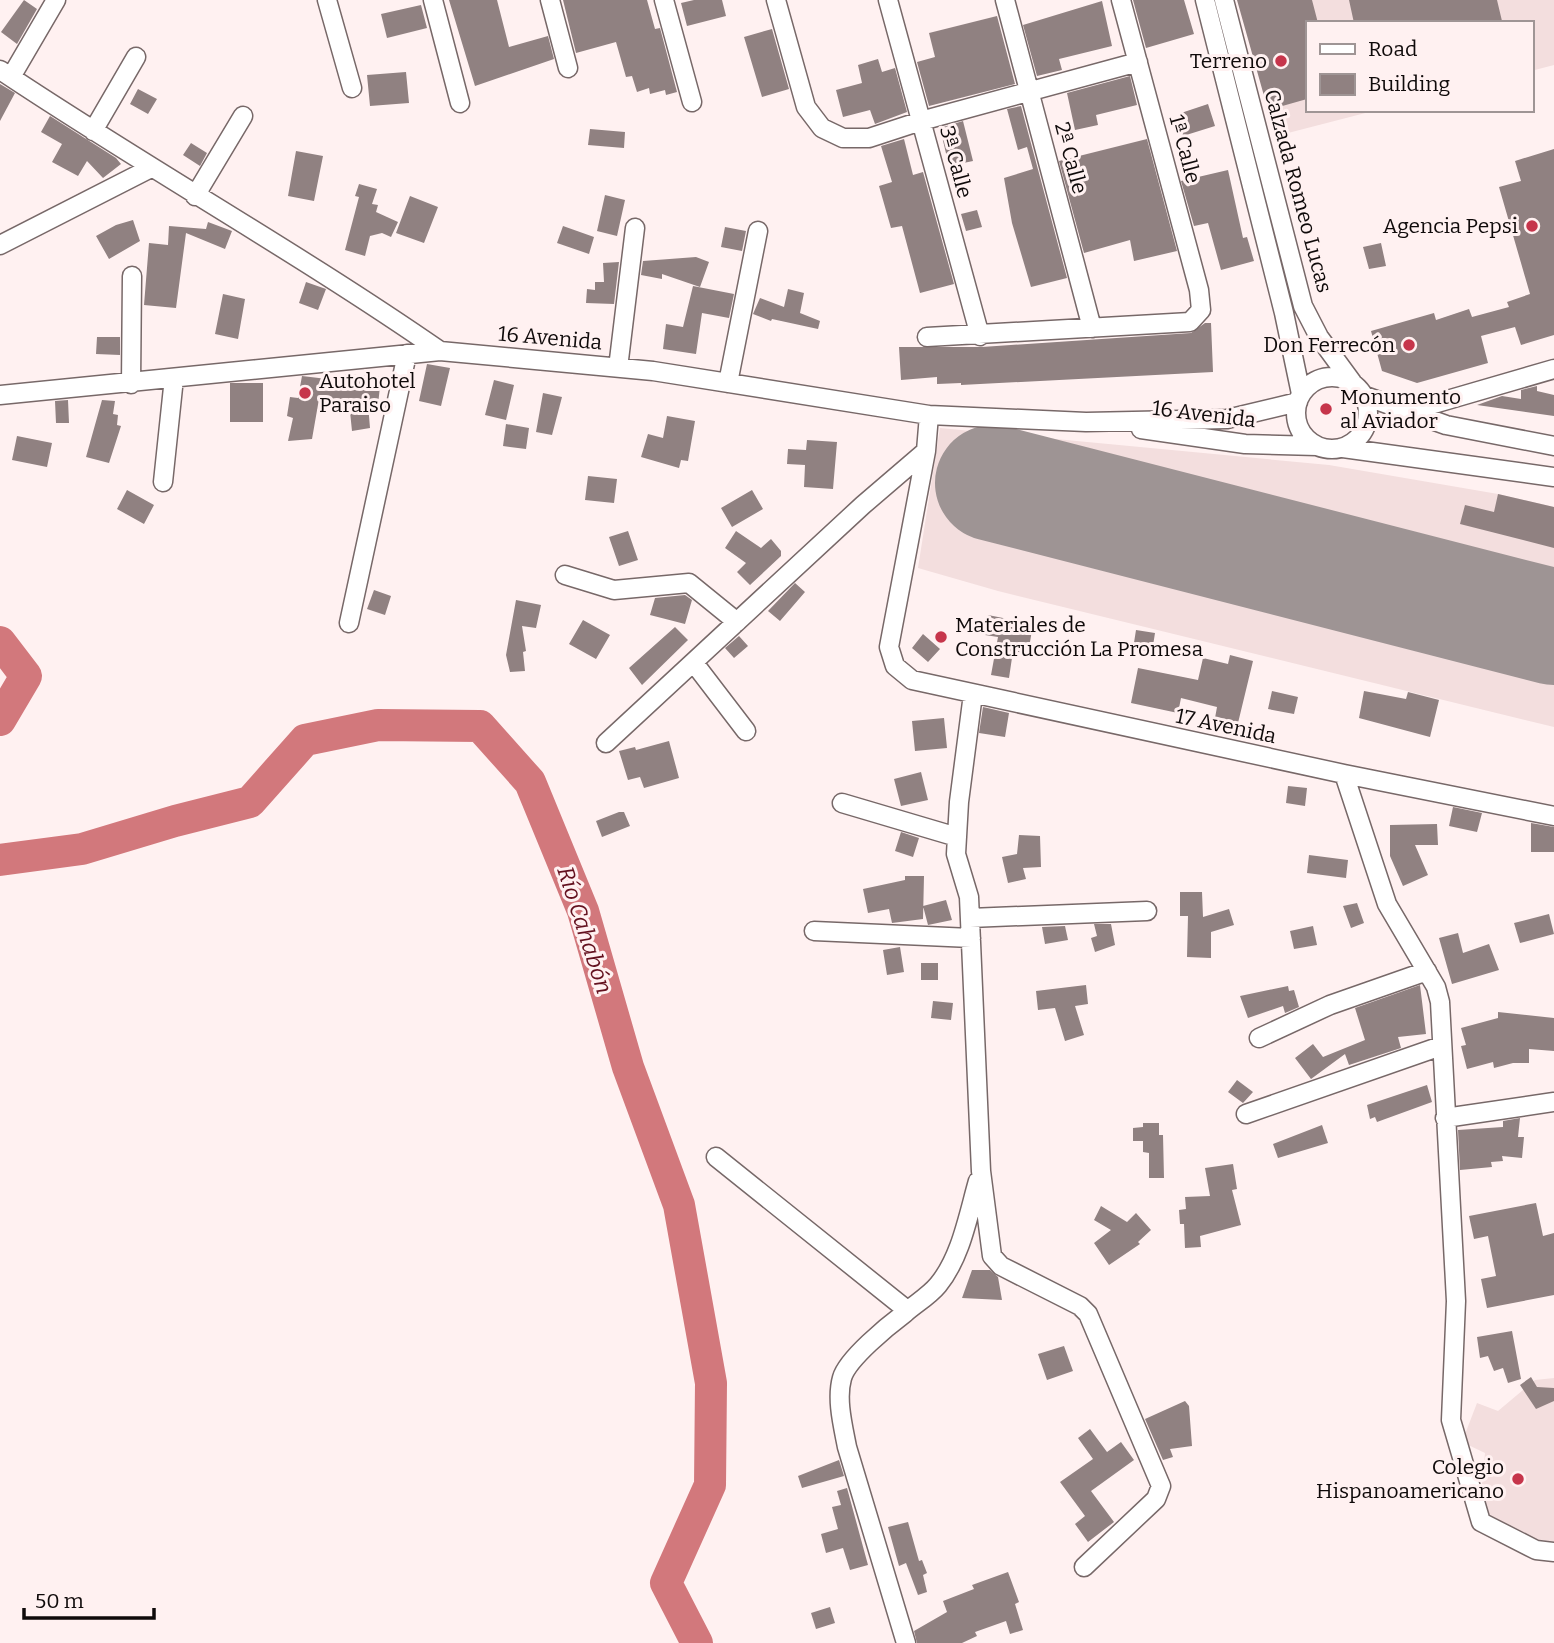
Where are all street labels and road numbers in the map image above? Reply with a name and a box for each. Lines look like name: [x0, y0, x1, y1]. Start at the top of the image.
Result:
street label: Calzada Romeo Lucas: [1258, 86, 1338, 296]
street label: 1ª Calle: [1163, 112, 1207, 186]
street label: 2ª Calle: [1049, 119, 1093, 197]
street label: 3ª Calle: [934, 123, 978, 201]
street label: 16 Avenida: [497, 321, 604, 356]
street label: 16 Avenida: [1151, 395, 1258, 433]
street label: 17 Avenida: [1173, 703, 1279, 749]

